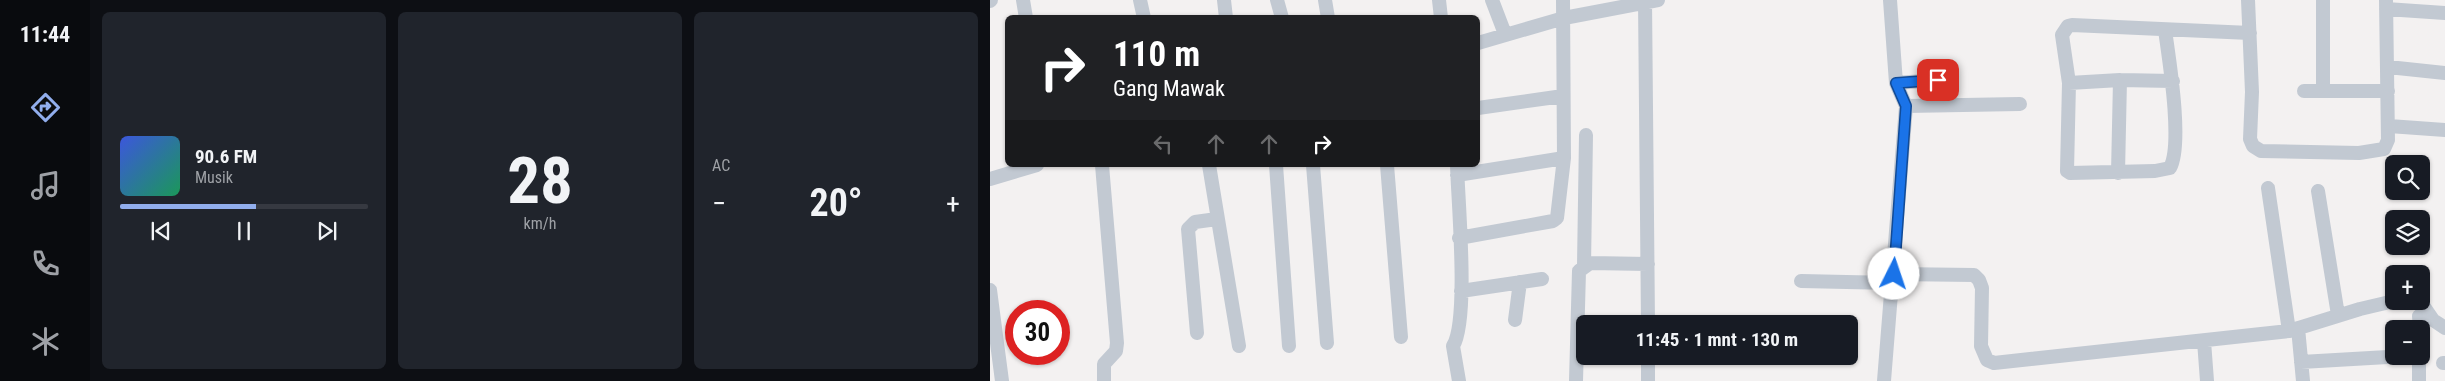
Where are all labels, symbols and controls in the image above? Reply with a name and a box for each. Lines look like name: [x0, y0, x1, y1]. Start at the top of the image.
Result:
text: 11:44: [20, 22, 70, 47]
text: 110 m: [1113, 34, 1200, 75]
icon: right: [1030, 35, 1095, 100]
pin: [1917, 59, 1959, 101]
icon: arrive: [1924, 66, 1952, 94]
text: Gang Mawak: [1113, 76, 1225, 101]
icon: directions: [28, 90, 63, 125]
icon: left: [1149, 130, 1177, 158]
icon: ahead: [1202, 130, 1230, 158]
icon: ahead: [1255, 130, 1283, 158]
icon: right: [1308, 130, 1336, 158]
text: 28: [507, 143, 573, 219]
text: 90.6 FM: [195, 145, 257, 168]
map controls: [2385, 155, 2430, 365]
button: search: [2385, 155, 2430, 200]
text: AC: [712, 156, 730, 175]
icon: music: [28, 168, 63, 203]
text: Musik: [195, 168, 233, 187]
text: 20°: [809, 181, 863, 225]
text: −: [712, 187, 726, 220]
text: +: [946, 187, 960, 220]
button: layers: [2385, 210, 2430, 255]
text: km/h: [524, 214, 556, 233]
icon: previous: [147, 217, 175, 245]
icon: pause: [230, 217, 258, 245]
icon: next: [313, 217, 341, 245]
icon: phone: [28, 246, 63, 281]
position arrow: [1867, 247, 1919, 299]
button: +: [2385, 265, 2430, 310]
speed limit sign: 30: [1005, 300, 1070, 365]
button: −: [2385, 320, 2430, 365]
icon: climate: [28, 324, 63, 359]
text: 11:45 · 1 mnt · 130 m: [1636, 328, 1798, 351]

